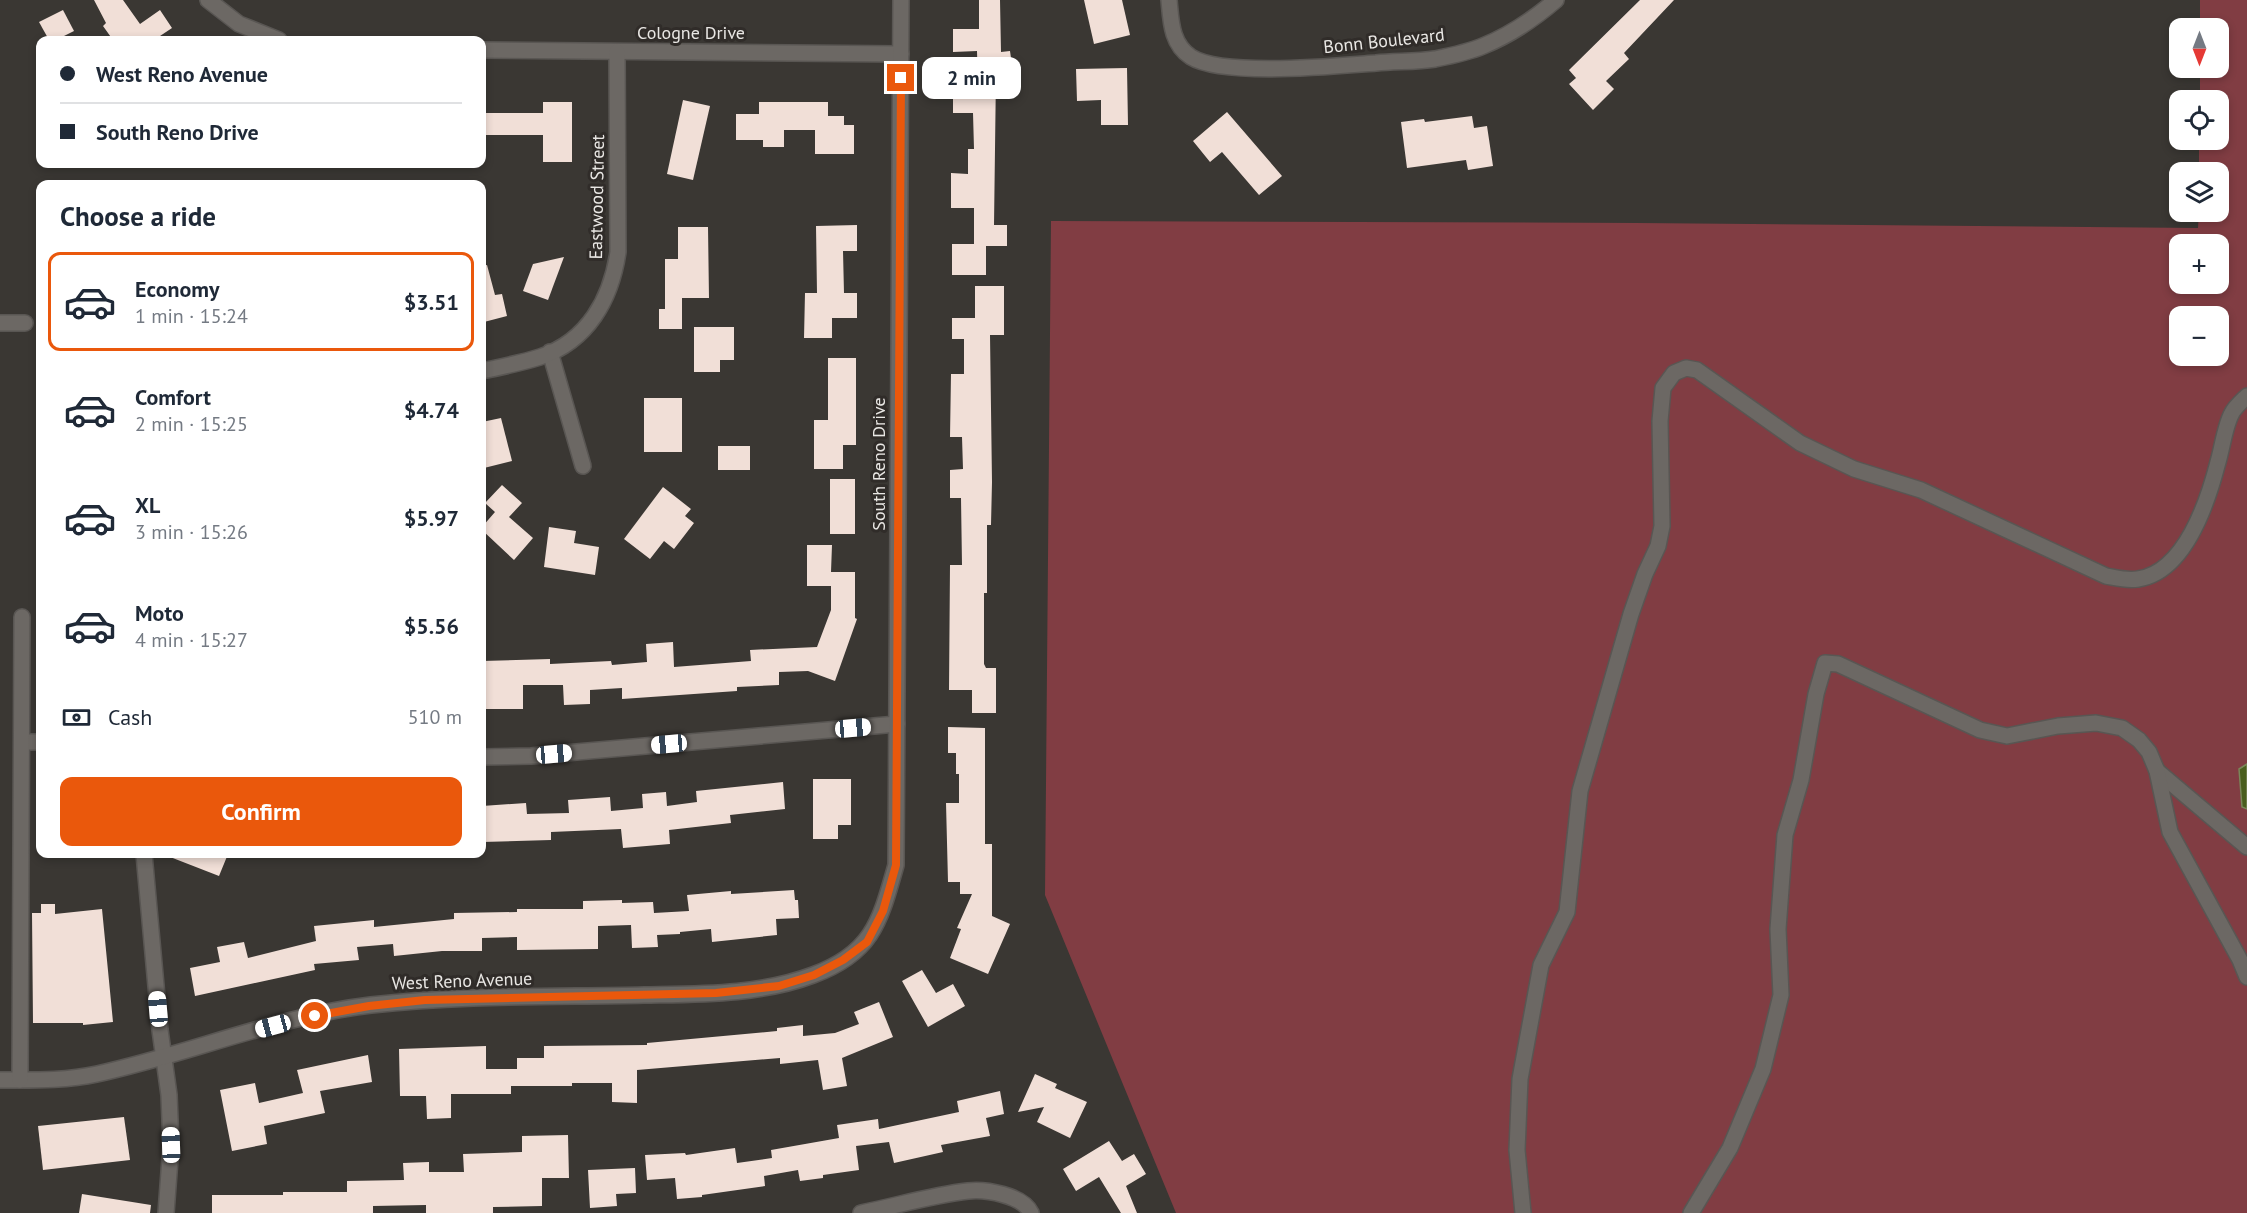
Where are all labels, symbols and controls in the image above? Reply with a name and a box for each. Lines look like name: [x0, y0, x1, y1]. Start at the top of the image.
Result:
north arrow: [2169, 18, 2229, 78]
map controls: [2169, 18, 2229, 366]
street label: Cologne Drive: [637, 21, 745, 44]
street label: Bonn Boulevard: [1322, 23, 1446, 58]
callout: 2 min: [922, 57, 1021, 99]
text: West Reno Avenue: [96, 60, 268, 88]
route end: [887, 64, 914, 91]
text: 2 min: [947, 65, 996, 91]
button: locate: [2169, 90, 2229, 150]
text: South Reno Drive: [96, 118, 259, 146]
street label: Eastwood Street: [584, 134, 609, 260]
button: layers: [2169, 162, 2229, 222]
text: Choose a ride: [60, 199, 216, 233]
button: +: [2169, 234, 2229, 294]
icon: car: [63, 275, 117, 329]
text: Economy: [135, 275, 219, 303]
text: $3.51: [404, 288, 459, 316]
text: 1 min · 15:24: [135, 303, 248, 329]
button: −: [2169, 306, 2229, 366]
icon: car: [63, 383, 117, 437]
text: Comfort: [135, 383, 211, 411]
text: $4.74: [404, 396, 459, 424]
street label: South Reno Drive: [867, 397, 890, 531]
text: 2 min · 15:25: [135, 411, 248, 437]
icon: car: [63, 491, 117, 545]
text: XL: [135, 491, 160, 519]
text: $5.97: [404, 504, 459, 532]
text: 3 min · 15:26: [135, 519, 248, 545]
icon: car: [63, 599, 117, 653]
text: Moto: [135, 599, 184, 627]
text: $5.56: [404, 612, 459, 640]
text: 4 min · 15:27: [135, 627, 248, 653]
icon: cash: [60, 701, 93, 734]
text: Cash: [108, 703, 152, 731]
text: 510 m: [408, 704, 462, 730]
car: [834, 717, 872, 739]
car: [650, 733, 688, 755]
car: [535, 743, 573, 765]
button: Confirm: [60, 777, 462, 846]
street label: West Reno Avenue: [391, 967, 533, 994]
car: [147, 990, 169, 1028]
route start: [301, 1002, 328, 1029]
car: [253, 1013, 293, 1039]
car: [161, 1127, 181, 1163]

